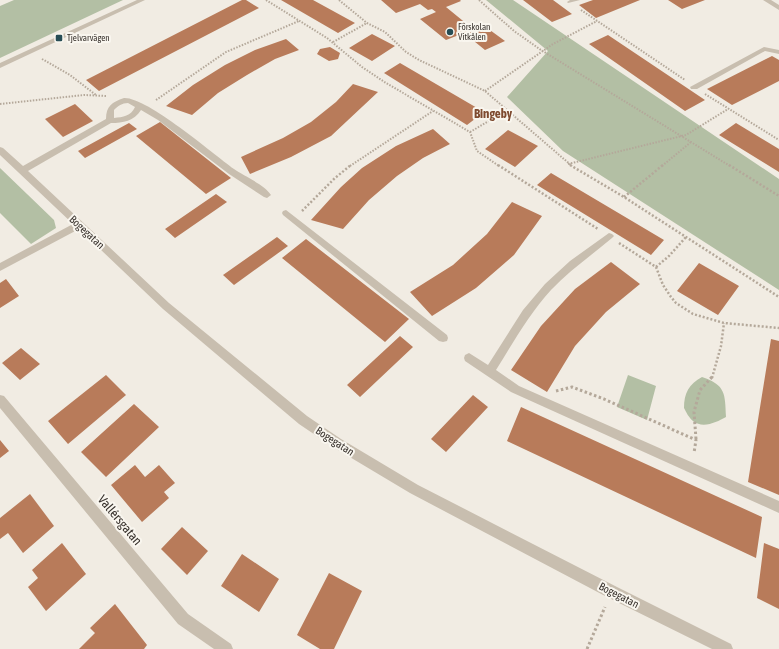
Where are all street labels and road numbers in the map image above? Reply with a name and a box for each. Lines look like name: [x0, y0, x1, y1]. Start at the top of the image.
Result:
street label: Bogegatan: [67, 213, 107, 251]
street label: Bogegatan: [314, 424, 356, 458]
street label: Vallérsgatan: [95, 492, 145, 548]
street label: Bogegatan: [597, 580, 641, 610]

